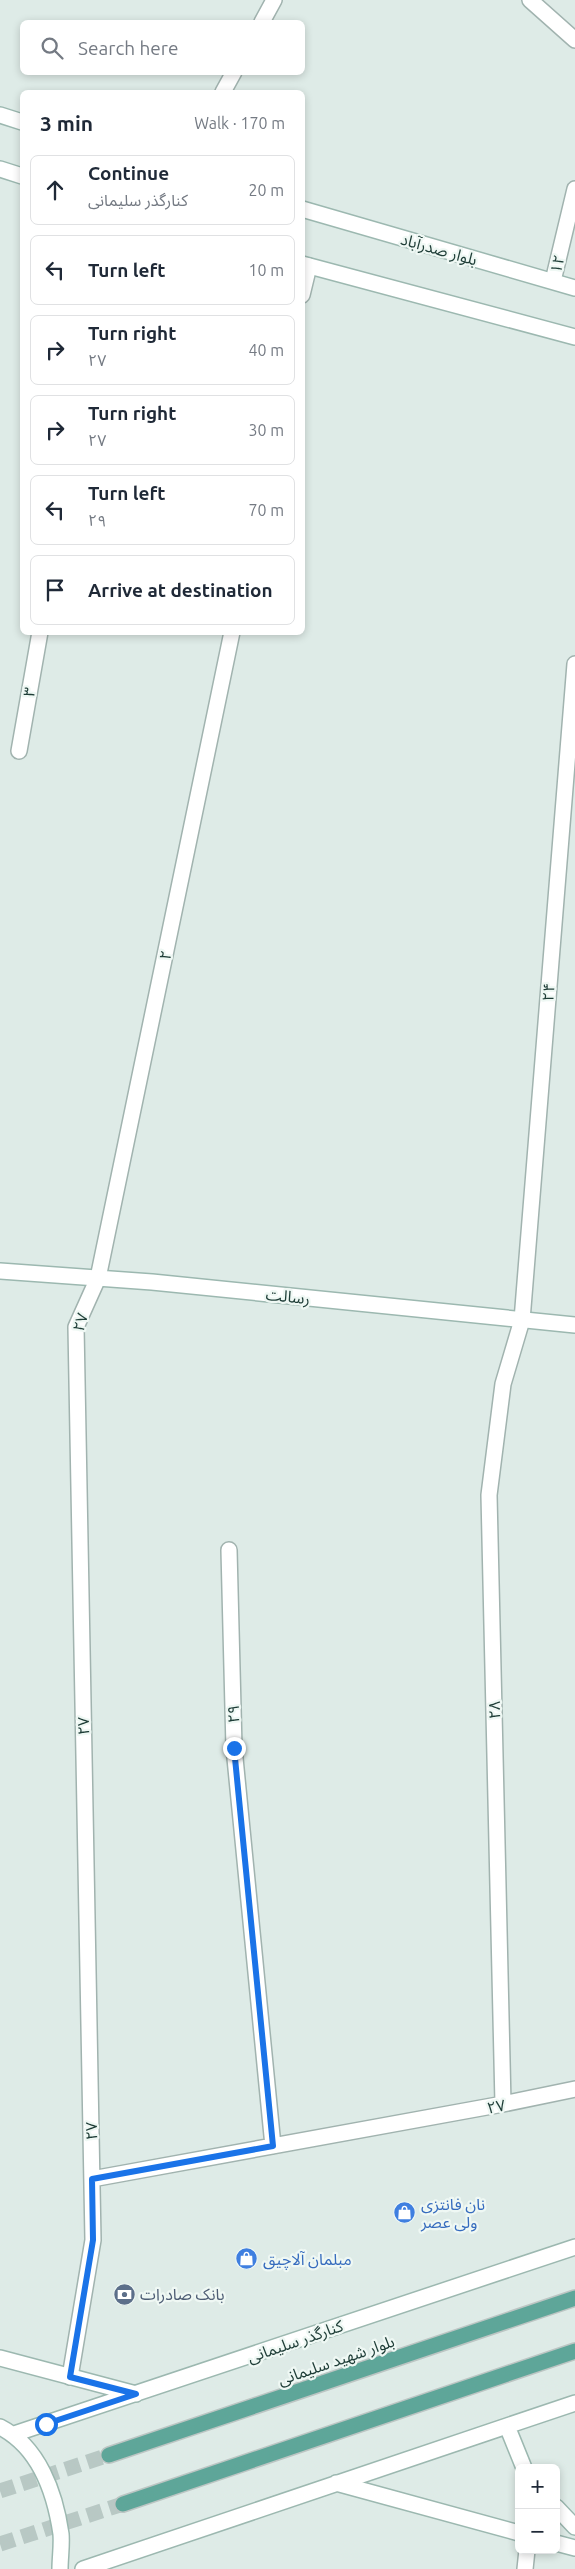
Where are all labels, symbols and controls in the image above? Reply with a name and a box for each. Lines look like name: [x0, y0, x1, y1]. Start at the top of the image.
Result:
search box: [20, 20, 305, 75]
icon: search: [38, 34, 66, 62]
text: Search here: [78, 37, 178, 59]
text: 3 min: [40, 111, 93, 135]
text: Walk · 170 m: [194, 114, 285, 132]
text: Continue: [88, 162, 169, 184]
icon: ahead: [41, 176, 69, 204]
text: 20 m: [248, 181, 284, 199]
text: کنارگذر سلیمانی: [88, 191, 188, 209]
street label: بلوار صدرآباد: [398, 229, 479, 269]
street label: ۱۲: [546, 253, 568, 275]
icon: left: [41, 256, 69, 284]
text: Turn left: [88, 259, 166, 281]
text: 10 m: [248, 261, 284, 279]
text: Turn right: [88, 322, 176, 344]
icon: right: [41, 336, 69, 364]
text: 40 m: [248, 341, 284, 359]
text: ۲۷: [88, 351, 106, 369]
text: Turn right: [88, 402, 176, 424]
icon: right: [41, 416, 69, 444]
text: 30 m: [248, 421, 284, 439]
text: ۲۷: [88, 431, 106, 449]
text: Turn left: [88, 482, 166, 504]
icon: left: [41, 496, 69, 524]
text: 70 m: [248, 501, 284, 519]
text: ۲۹: [88, 511, 106, 529]
icon: arrive: [41, 576, 69, 604]
text: Arrive at destination: [88, 579, 273, 601]
street label: ۳: [19, 686, 39, 698]
street label: ۲: [155, 949, 175, 961]
street label: ۲۴: [538, 982, 558, 1002]
street label: رسالت: [265, 1285, 311, 1308]
street label: ۲۷: [69, 1311, 91, 1333]
street label: ۲۸: [485, 1701, 503, 1719]
street label: ۲۹: [224, 1705, 242, 1723]
street label: ۲۷: [74, 1717, 92, 1735]
route end: [223, 1737, 246, 1760]
street label: ۲۷: [485, 2095, 507, 2117]
street label: ۲۷: [82, 2122, 100, 2140]
place label: نان فانتزی ولی عصر: [420, 2195, 485, 2232]
shop icon: نان فانتزی ولی عصر: [393, 2201, 417, 2225]
shop icon: مبلمان آلاچیق: [235, 2247, 259, 2271]
place label: مبلمان آلاچیق: [263, 2250, 352, 2270]
bank icon: بانک صادرات: [112, 2282, 136, 2306]
place label: بانک صادرات: [140, 2285, 224, 2304]
street label: کنارگذر سلیمانی: [245, 2316, 346, 2367]
street label: بلوار شهید سلیمانی: [275, 2332, 397, 2389]
route start: [35, 2413, 58, 2436]
map controls: [515, 2464, 560, 2554]
button: +: [515, 2464, 560, 2509]
button: −: [515, 2509, 560, 2554]

